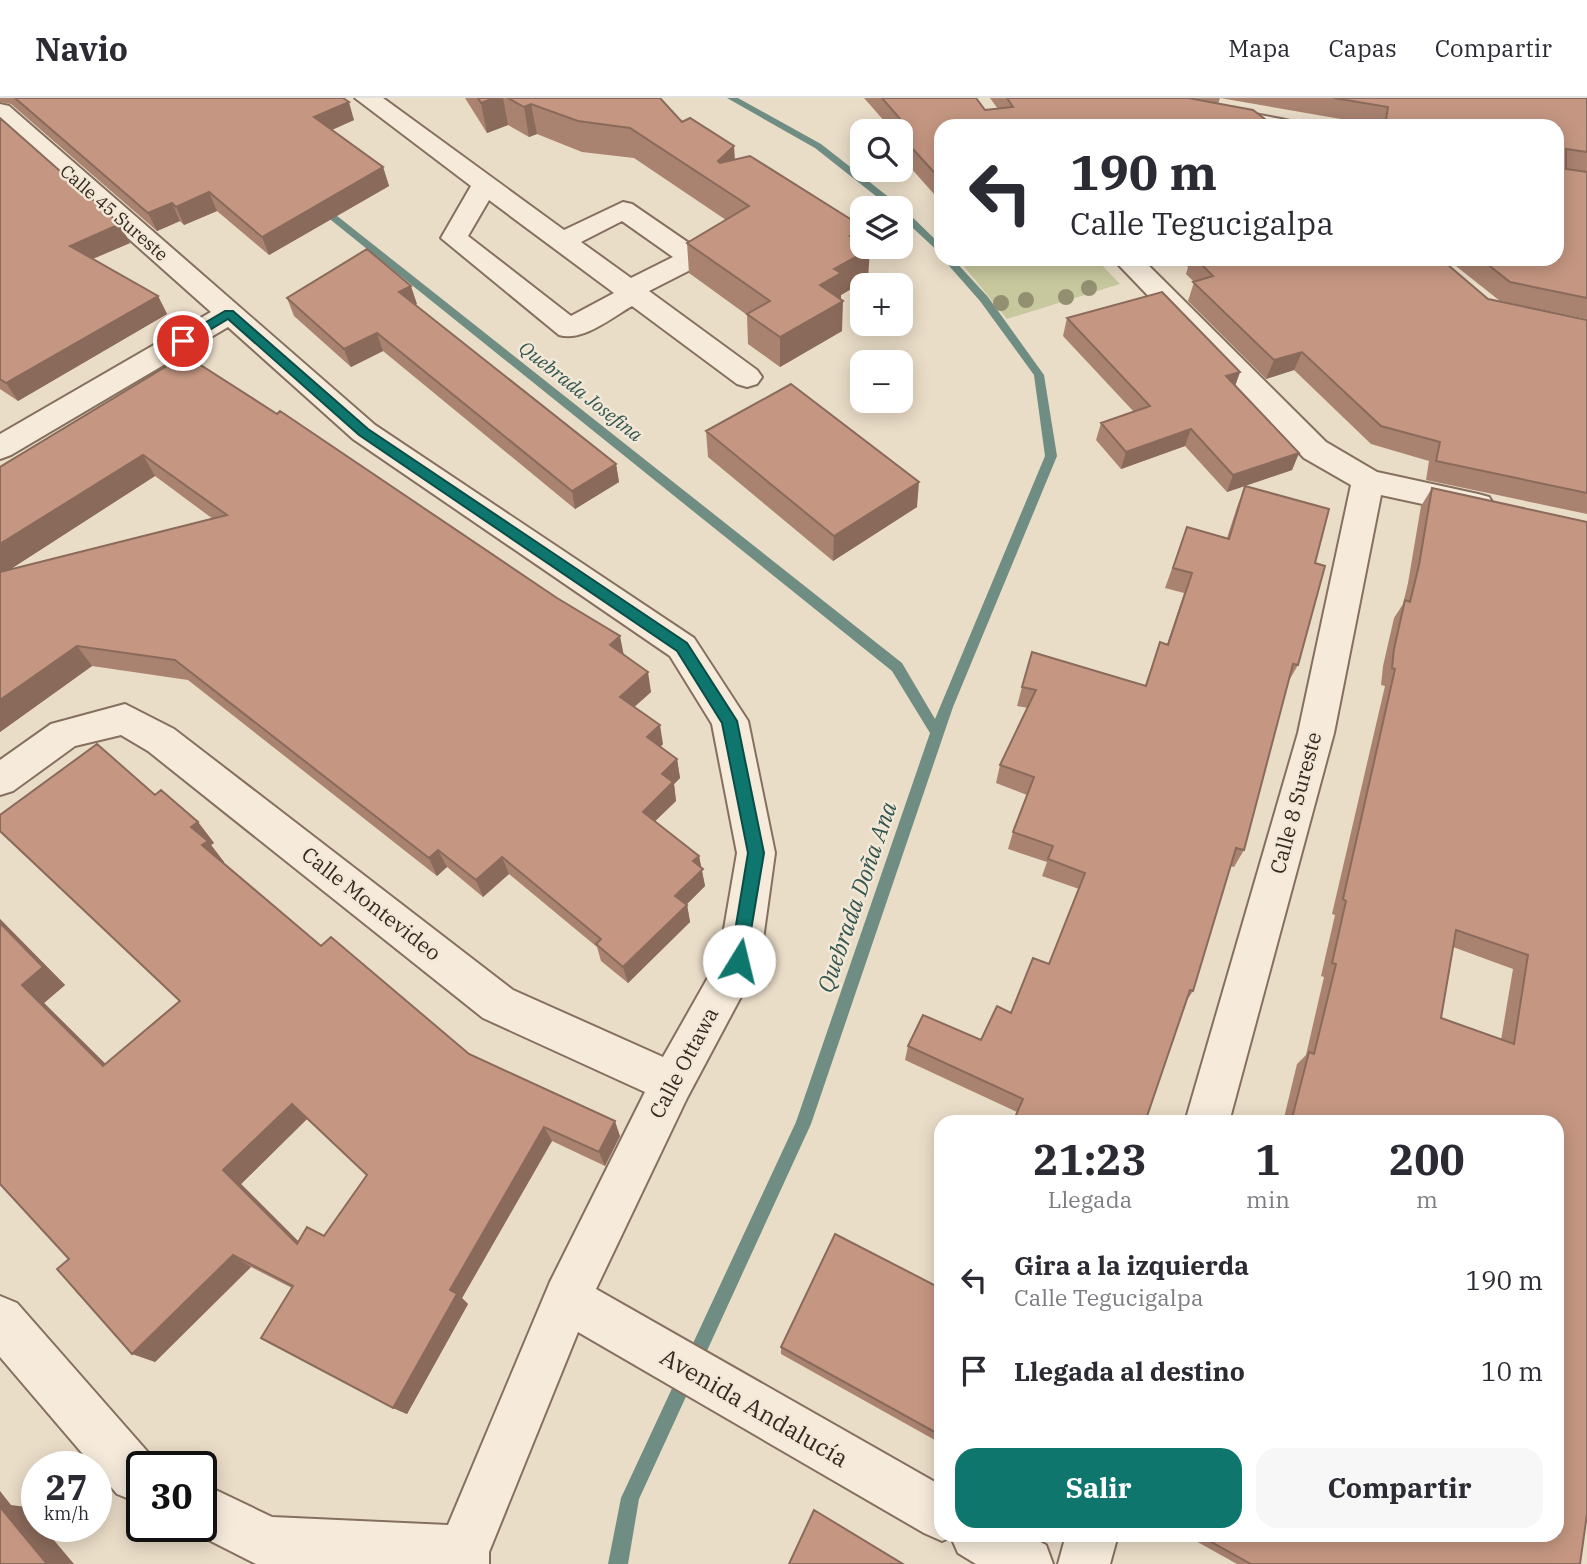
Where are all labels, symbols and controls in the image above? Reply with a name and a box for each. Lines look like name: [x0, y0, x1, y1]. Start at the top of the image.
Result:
text: Navio: [35, 27, 128, 70]
text: Mapa: [1228, 32, 1290, 64]
text: Capas: [1328, 32, 1397, 64]
text: Compartir: [1435, 32, 1552, 64]
map controls: [850, 119, 913, 413]
button: search: [850, 119, 913, 182]
text: 190 m: [1070, 140, 1217, 203]
icon: left: [955, 147, 1046, 238]
street label: Calle 45 Sureste: [56, 159, 173, 266]
button: layers: [850, 196, 913, 259]
text: Calle Tegucigalpa: [1070, 202, 1334, 244]
button: +: [850, 273, 913, 336]
pin: [153, 311, 213, 371]
icon: arrive: [164, 322, 202, 360]
water label: Quebrada Josefina: [514, 335, 648, 447]
button: −: [850, 350, 913, 413]
street label: Calle 8 Sureste: [1263, 729, 1327, 877]
water label: Quebrada Doña Ana: [809, 797, 903, 996]
street label: Calle Montevideo: [296, 840, 447, 966]
position arrow: [702, 924, 776, 998]
street label: Calle Ottawa: [642, 1002, 724, 1123]
text: 21:23: [1033, 1132, 1147, 1187]
text: 1: [1255, 1132, 1281, 1187]
text: 200: [1389, 1132, 1465, 1187]
text: Llegada: [1048, 1184, 1132, 1214]
text: min: [1246, 1184, 1290, 1214]
text: m: [1416, 1184, 1438, 1214]
text: Gira a la izquierda: [1014, 1248, 1249, 1282]
icon: left: [955, 1261, 993, 1299]
text: 190 m: [1465, 1263, 1543, 1297]
text: Calle Tegucigalpa: [1014, 1282, 1204, 1312]
street label: Avenida Andalucía: [655, 1340, 854, 1474]
icon: arrive: [955, 1352, 993, 1390]
text: Llegada al destino: [1014, 1354, 1245, 1388]
text: 10 m: [1481, 1354, 1543, 1388]
button: Salir: [955, 1448, 1242, 1528]
button: Compartir: [1256, 1448, 1543, 1528]
speed limit sign: 30: [126, 1451, 217, 1542]
text: 27: [45, 1464, 88, 1510]
text: km/h: [44, 1502, 89, 1525]

